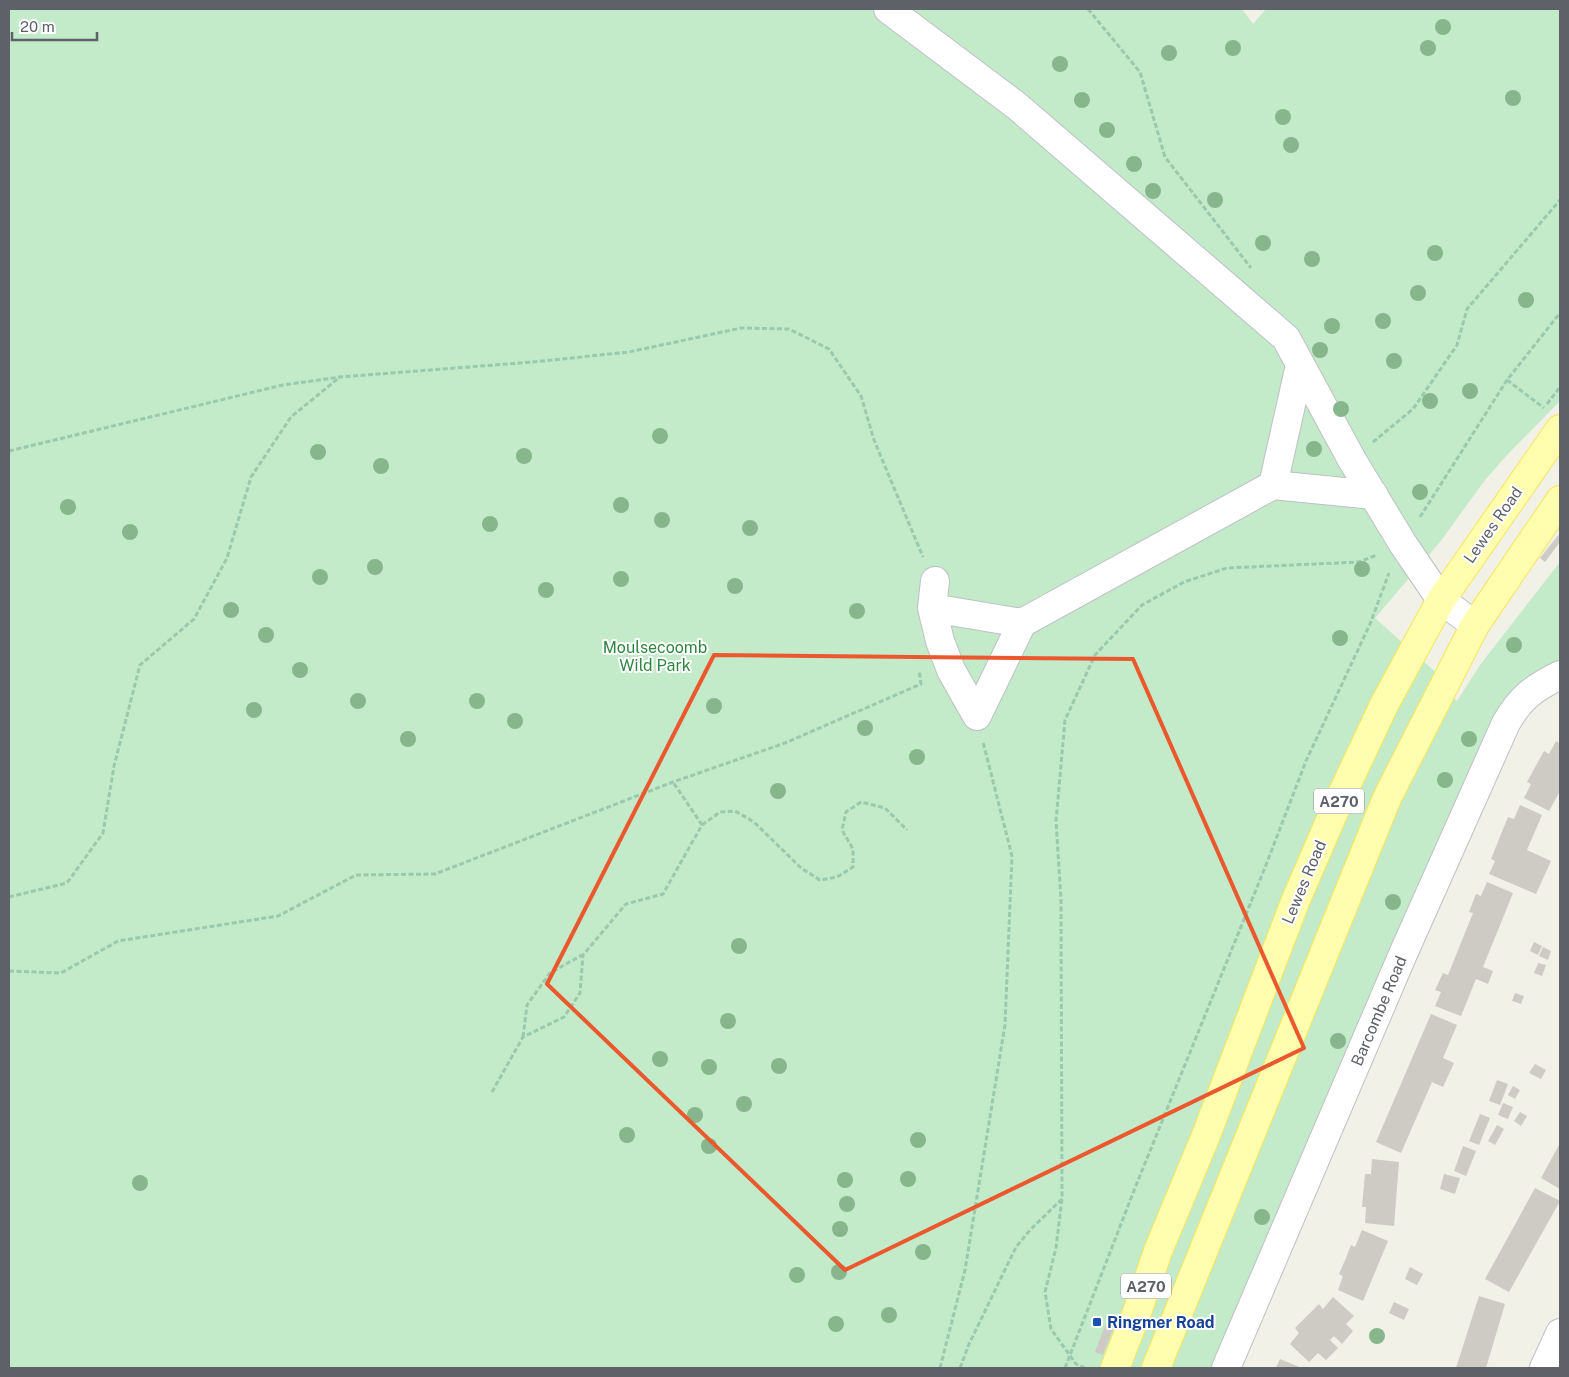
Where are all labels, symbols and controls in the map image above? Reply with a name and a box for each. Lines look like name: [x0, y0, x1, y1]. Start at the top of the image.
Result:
scale bar: [12, 10, 98, 42]
text: 20 m: [20, 18, 55, 35]
street label: Lewes Road: [1460, 483, 1526, 567]
park label: Moulsecoomb Wild Park: [603, 638, 707, 675]
road number: A270: [1314, 788, 1364, 814]
street label: Lewes Road: [1278, 837, 1330, 927]
street label: Barcombe Road: [1347, 953, 1411, 1069]
road number: A270: [1121, 1274, 1171, 1298]
place label: Ringmer Road: [1107, 1313, 1215, 1332]
marker: Ringmer Road: [1091, 1316, 1103, 1328]

